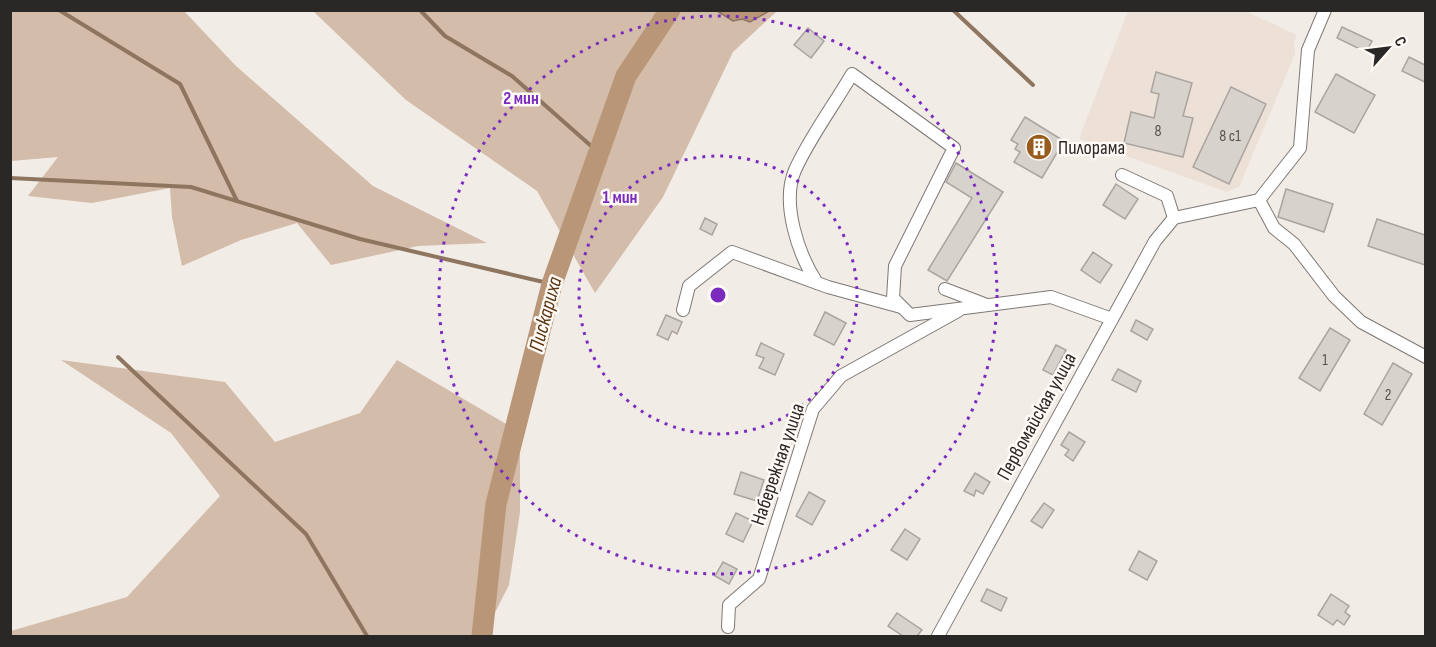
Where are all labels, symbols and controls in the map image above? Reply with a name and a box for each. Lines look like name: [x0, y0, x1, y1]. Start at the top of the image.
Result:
north arrow: [1358, 18, 1418, 78]
text: С: [1390, 34, 1410, 50]
text: 2 мин: [503, 88, 539, 109]
house number: 8: [1154, 122, 1162, 141]
house number: 8 с1: [1219, 127, 1241, 146]
building icon: Пилорама: [1024, 132, 1054, 162]
place label: Пилорама: [1058, 136, 1125, 160]
text: 1 мин: [603, 187, 638, 208]
water label: Пискариха: [524, 274, 568, 354]
centre of rings: [708, 285, 728, 305]
street label: Первомайская улица: [992, 349, 1082, 484]
house number: 1: [1322, 351, 1328, 370]
house number: 2: [1385, 386, 1391, 405]
street label: Набережная улица: [746, 400, 810, 528]

